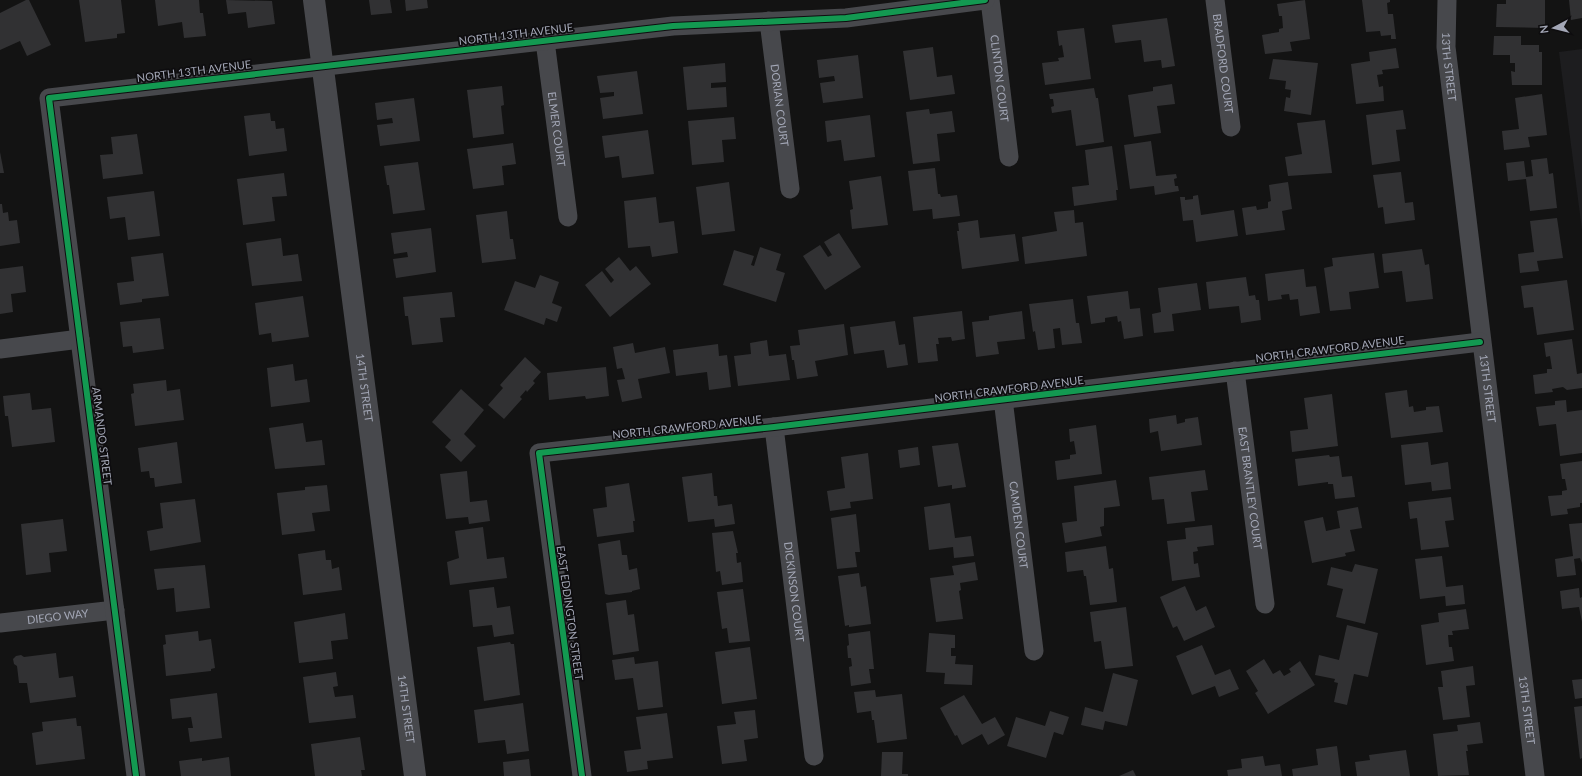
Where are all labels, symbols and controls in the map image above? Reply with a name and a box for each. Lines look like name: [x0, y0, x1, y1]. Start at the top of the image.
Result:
north arrow: [1534, 8, 1574, 48]
street label: BRADFORD COURT: [1211, 13, 1236, 114]
street label: NORTH 13TH AVENUE: [458, 20, 574, 47]
text: N: [1537, 24, 1551, 34]
street label: 13TH STREET: [1440, 32, 1460, 102]
street label: CLINTON COURT: [988, 34, 1012, 123]
street label: NORTH 13TH AVENUE: [136, 57, 252, 84]
street label: DORIAN COURT: [768, 63, 792, 148]
street label: ELMER COURT: [546, 91, 568, 168]
street label: NORTH CRAWFORD AVENUE: [1255, 333, 1405, 364]
street label: 14TH STREET: [354, 353, 376, 423]
street label: 13TH STREET: [1478, 353, 1499, 424]
street label: NORTH CRAWFORD AVENUE: [934, 373, 1084, 404]
street label: ARMANDO STREET: [90, 386, 115, 486]
street label: NORTH CRAWFORD AVENUE: [612, 412, 762, 441]
street label: EAST BRANTLEY COURT: [1236, 426, 1265, 551]
street label: CAMDEN COURT: [1007, 480, 1031, 570]
street label: DICKINSON COURT: [782, 541, 807, 643]
street label: EAST EDDINGTON STREET: [555, 545, 586, 682]
street label: DIEGO WAY: [26, 606, 89, 626]
street label: 14TH STREET: [396, 674, 418, 745]
street label: 13TH STREET: [1517, 675, 1538, 746]

